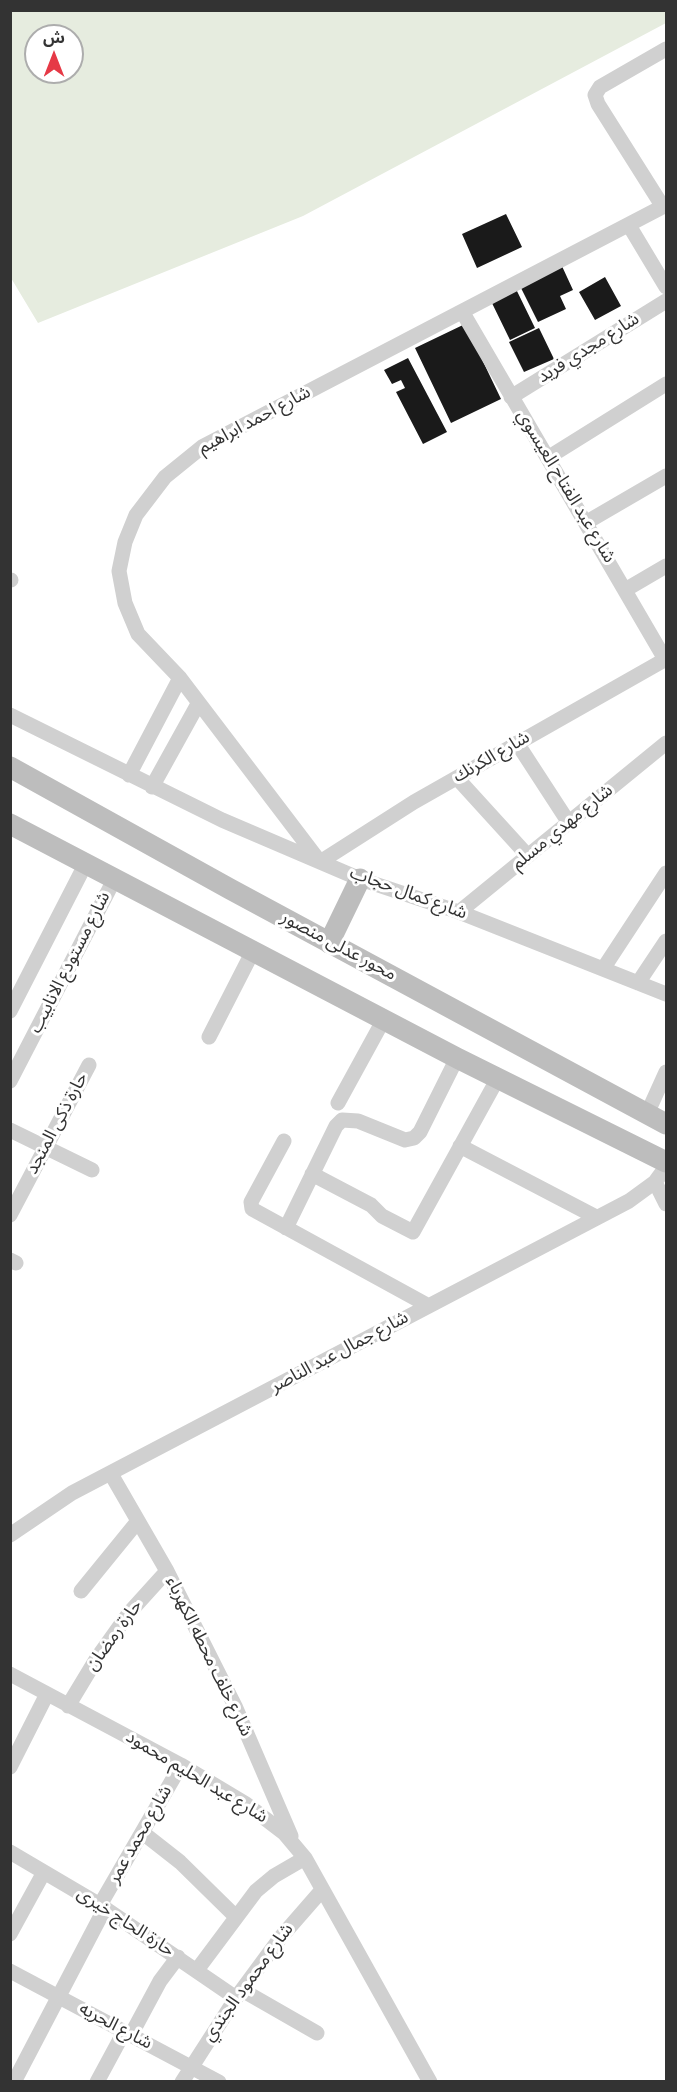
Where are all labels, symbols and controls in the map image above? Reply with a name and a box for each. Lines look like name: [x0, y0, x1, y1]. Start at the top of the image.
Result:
north arrow: [24, 24, 84, 84]
text: ش: [43, 27, 65, 49]
street label: شارع مجدي فريد: [534, 309, 644, 389]
street label: شارع احمد ابراهيم: [195, 382, 315, 460]
street label: شارع عبد الفتاح العيسوي: [511, 407, 619, 567]
street label: شارع الكرنك: [450, 727, 534, 789]
street label: شارع مهدي مسلم: [508, 780, 618, 876]
street label: شارع كمال حجاب: [347, 863, 469, 925]
street label: شارع مستودع الانابيب: [26, 889, 116, 1037]
street label: محور عدلى منصور: [277, 908, 399, 986]
street label: حارة ذكى المنجد: [22, 1069, 94, 1179]
street label: شارع جمال عبد الناصر: [267, 1308, 413, 1398]
street label: شارع خلف محطه الكهرباء: [160, 1573, 256, 1741]
street label: حارة رمضان: [82, 1596, 148, 1676]
street label: شارع عبد الحليم محمود: [121, 1727, 271, 1829]
street label: شارع محمد عمر: [104, 1782, 178, 1888]
street label: حارة الحاج خيرى: [72, 1884, 178, 1962]
street label: شارع محمود الجندي: [199, 1920, 299, 2046]
street label: شارع الحريه: [75, 1999, 155, 2055]

